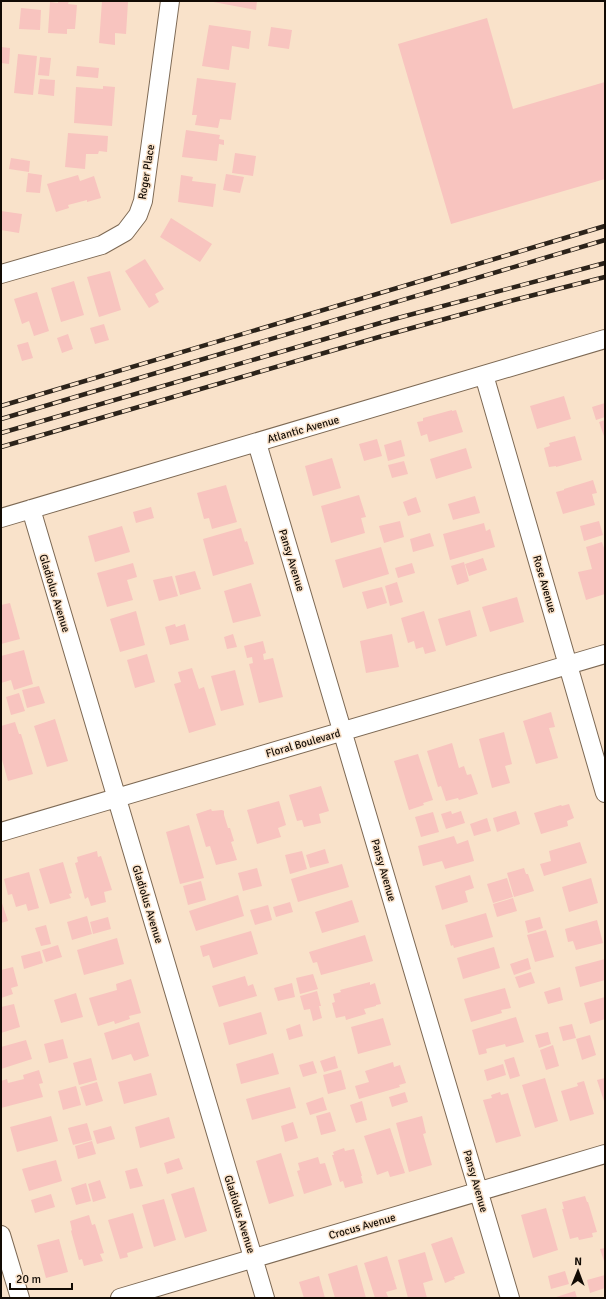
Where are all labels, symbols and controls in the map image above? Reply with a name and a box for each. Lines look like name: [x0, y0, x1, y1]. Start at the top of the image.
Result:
street label: Roger Place: [136, 144, 157, 201]
street label: Atlantic Avenue: [266, 413, 341, 446]
street label: Pansy Avenue: [276, 527, 307, 593]
street label: Gladiolus Avenue: [36, 552, 73, 634]
street label: Rose Avenue: [530, 554, 559, 614]
street label: Floral Boulevard: [264, 727, 342, 760]
street label: Pansy Avenue: [368, 837, 399, 903]
street label: Gladiolus Avenue: [129, 863, 166, 945]
street label: Pansy Avenue: [460, 1148, 491, 1214]
street label: Gladiolus Avenue: [221, 1173, 258, 1255]
street label: Crocus Avenue: [327, 1211, 397, 1242]
north arrow: [558, 1251, 598, 1291]
text: N: [574, 1255, 582, 1268]
scale bar: [10, 1265, 72, 1291]
text: 20 m: [16, 1272, 41, 1287]

